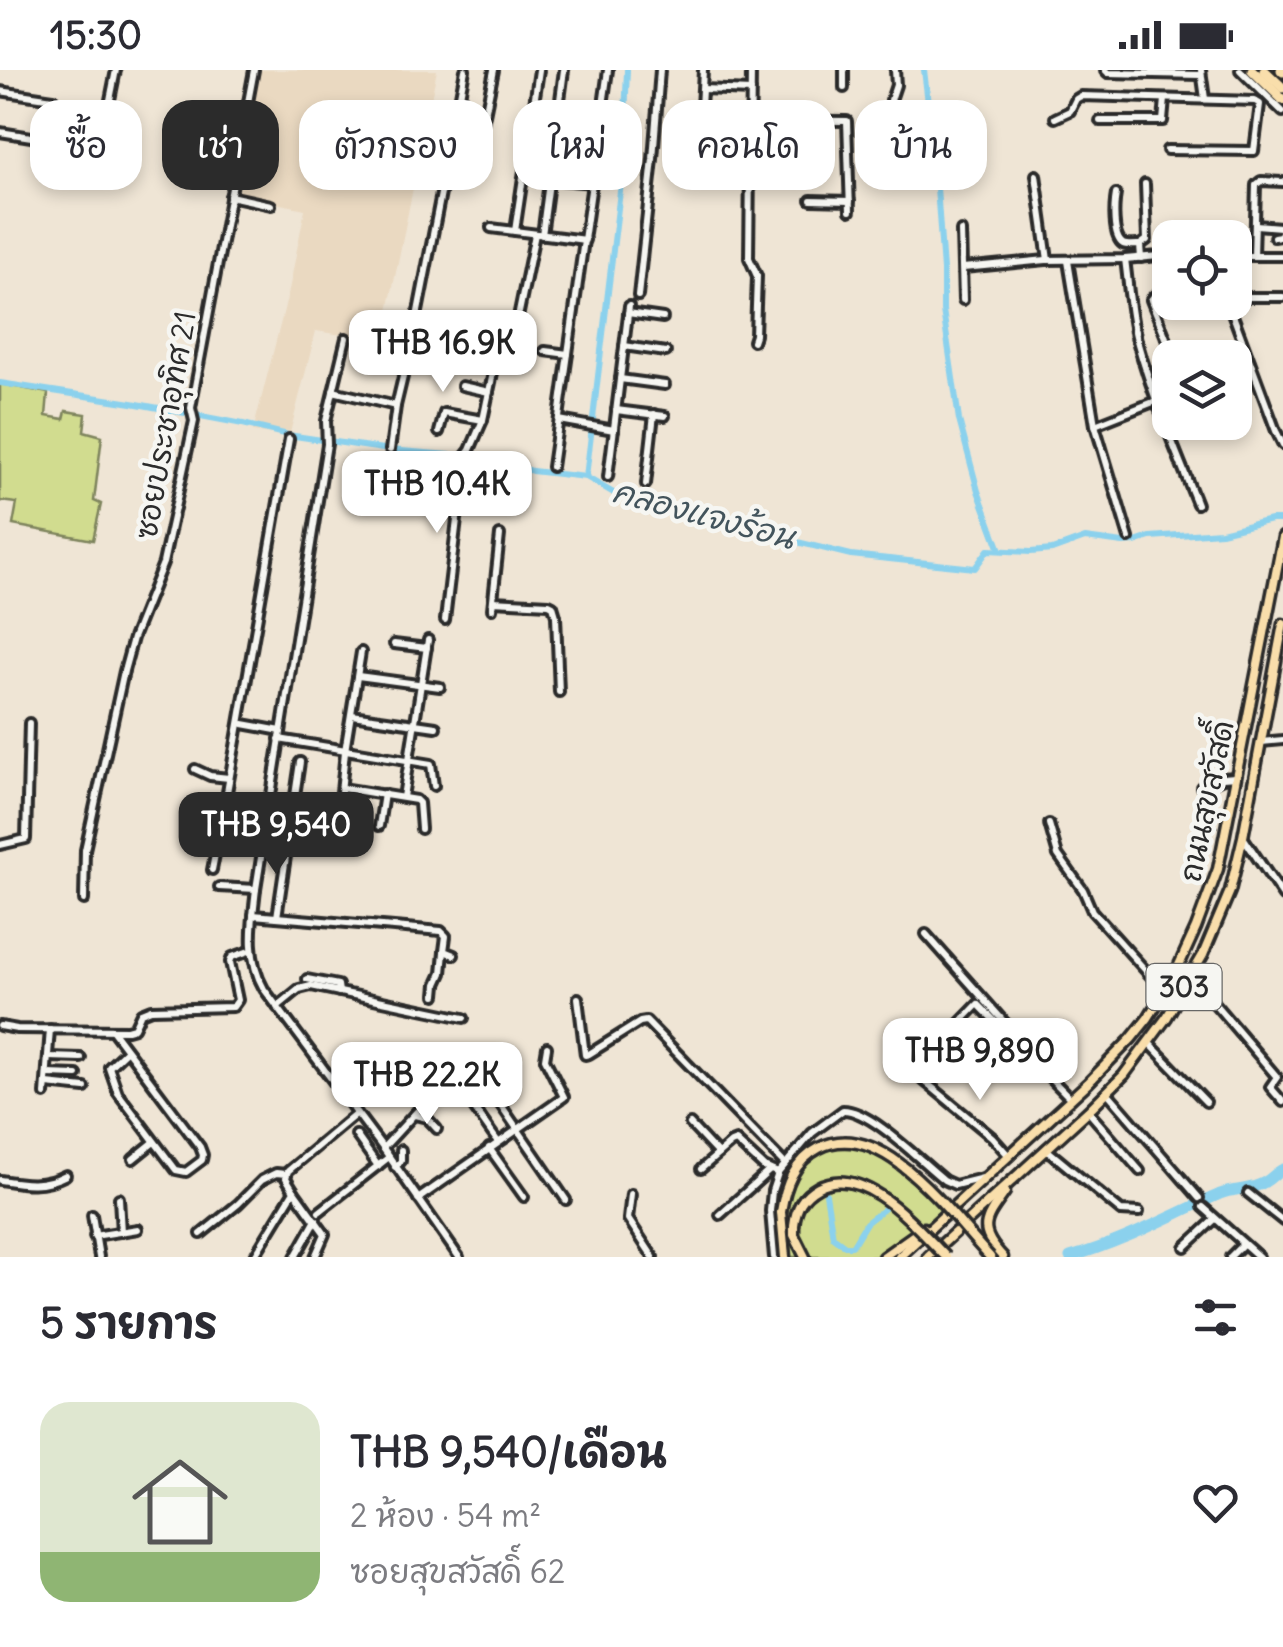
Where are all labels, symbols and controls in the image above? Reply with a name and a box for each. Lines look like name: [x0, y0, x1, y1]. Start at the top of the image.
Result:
text: 15:30: [50, 12, 142, 59]
chip: ซื้อ: [30, 100, 142, 190]
chip: เช่า: [162, 100, 279, 190]
chip: ตัวกรอง: [299, 100, 493, 190]
chip: ใหม่: [513, 100, 642, 190]
chip: คอนโด: [662, 100, 835, 190]
chip: บ้าน: [855, 100, 987, 190]
map controls: [1152, 220, 1252, 440]
button: locate: [1152, 220, 1252, 320]
street label: ซอยประชาอุทิศ 21: [126, 308, 208, 543]
pin: THB 16.9K: [329, 310, 557, 395]
text: THB 16.9K: [371, 322, 515, 363]
button: layers: [1152, 340, 1252, 440]
pin: THB 10.4K: [323, 451, 551, 536]
text: THB 10.4K: [364, 463, 510, 504]
water label: คลองแจงร้อน: [609, 470, 801, 558]
street label: ถนนสุขสวัสดิ์: [1163, 715, 1246, 886]
pin: THB 9,540: [162, 792, 390, 877]
text: THB 9,540: [201, 804, 351, 845]
road number: 303: [1146, 964, 1222, 1010]
pin: THB 9,890: [866, 1018, 1094, 1103]
text: THB 9,890: [905, 1030, 1055, 1071]
pin: THB 22.2K: [313, 1042, 541, 1127]
text: THB 22.2K: [353, 1054, 501, 1095]
icon: filters: [1188, 1290, 1243, 1345]
text: 5 รายการ: [40, 1297, 218, 1349]
text: THB 9,540/เดือน: [350, 1426, 667, 1478]
icon: home: [120, 1442, 240, 1562]
icon: heart: [1188, 1475, 1243, 1530]
text: 2 ห้อง · 54 m²: [350, 1495, 541, 1536]
text: ซอยสุขสวัสดิ์ 62: [350, 1551, 565, 1592]

